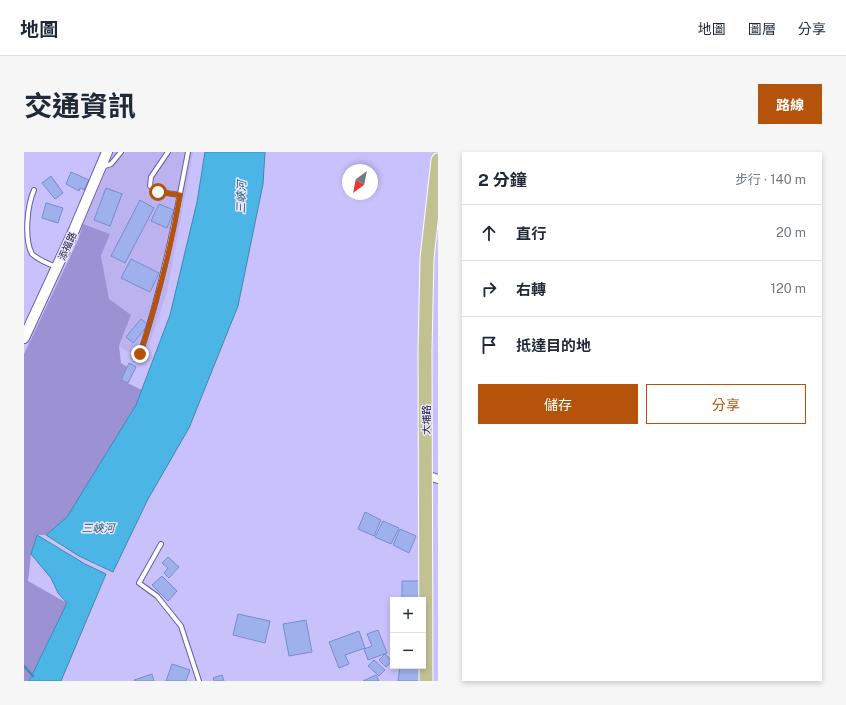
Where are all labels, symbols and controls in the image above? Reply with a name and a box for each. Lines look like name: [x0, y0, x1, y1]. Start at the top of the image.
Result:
text: 地圖: [20, 18, 58, 40]
text: 地圖: [698, 21, 726, 37]
text: 圖層: [748, 21, 776, 37]
text: 分享: [798, 21, 826, 37]
button: 路線: [758, 84, 822, 124]
text: 交通資訊: [24, 89, 136, 122]
north arrow: [342, 164, 378, 200]
text: 2 分鐘: [478, 170, 527, 190]
text: 步行 · 140 m: [735, 172, 806, 187]
water label: 三峽河: [234, 178, 248, 214]
route start: [149, 183, 167, 201]
icon: ahead: [478, 222, 500, 244]
text: 直行: [516, 225, 546, 242]
text: 20 m: [776, 225, 806, 240]
street label: 添福路: [55, 230, 79, 262]
icon: right: [478, 278, 500, 300]
text: 右轉: [516, 281, 546, 298]
text: 120 m: [771, 281, 806, 296]
icon: arrive: [478, 334, 500, 356]
text: 抵達目的地: [516, 337, 591, 354]
route end: [131, 345, 149, 363]
button: 儲存: [478, 384, 638, 424]
button: 分享: [646, 384, 806, 424]
street label: 大埔路: [420, 405, 432, 435]
water label: 三峽河: [82, 522, 116, 534]
map controls: [390, 597, 426, 669]
button: +: [390, 597, 426, 633]
button: −: [390, 633, 426, 669]

